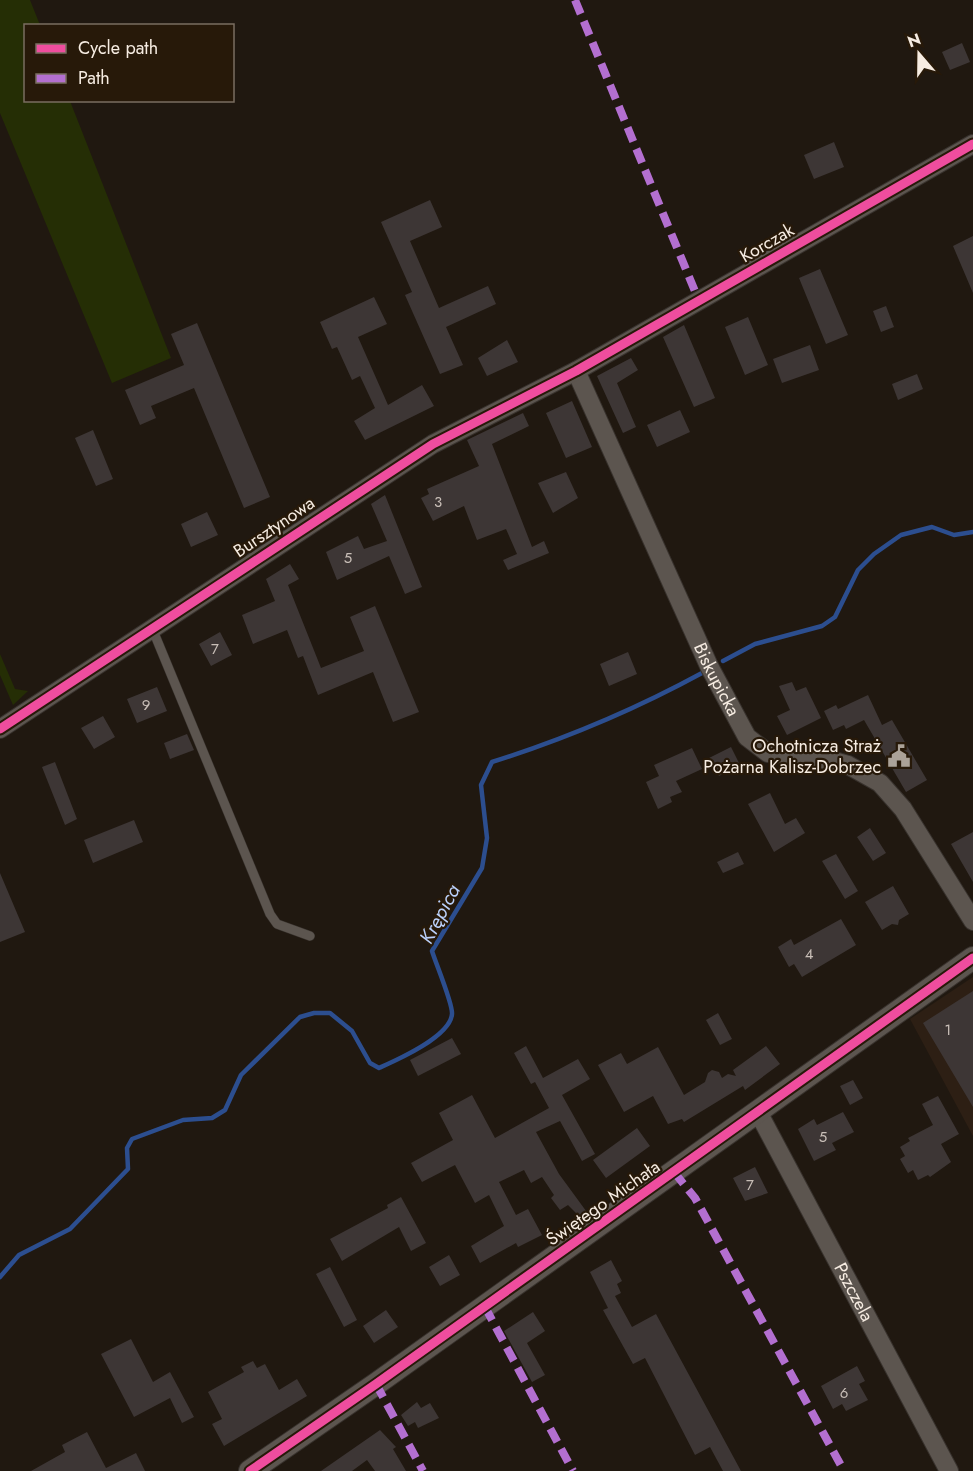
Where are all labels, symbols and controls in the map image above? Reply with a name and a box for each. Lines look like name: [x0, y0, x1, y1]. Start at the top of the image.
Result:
legend: [24, 24, 234, 102]
north arrow: [889, 24, 949, 84]
text: N: [904, 27, 924, 53]
text: Cycle path: [78, 35, 158, 61]
text: Path: [78, 65, 110, 91]
street label: Korczak: [735, 217, 799, 269]
street label: Bursztynowa: [228, 490, 320, 564]
house number: 3: [434, 491, 442, 513]
house number: 5: [344, 547, 352, 569]
house number: 7: [211, 638, 219, 660]
street label: Biskupicka: [687, 639, 746, 721]
house number: 9: [142, 694, 150, 716]
place label: Ochotnicza Straż Pożarna Kalisz-Dobrzec: [703, 733, 882, 780]
public building icon: Ochotnicza Straż Pożarna Kalisz-Dobrzec: [886, 743, 912, 769]
water label: Krępica: [412, 879, 468, 949]
house number: 4: [805, 943, 814, 965]
house number: 1: [945, 1019, 951, 1041]
house number: 5: [819, 1126, 827, 1148]
street label: Świętego Michała: [541, 1154, 665, 1252]
house number: 7: [746, 1174, 754, 1196]
street label: Pszczela: [827, 1258, 880, 1326]
house number: 6: [840, 1382, 848, 1404]

